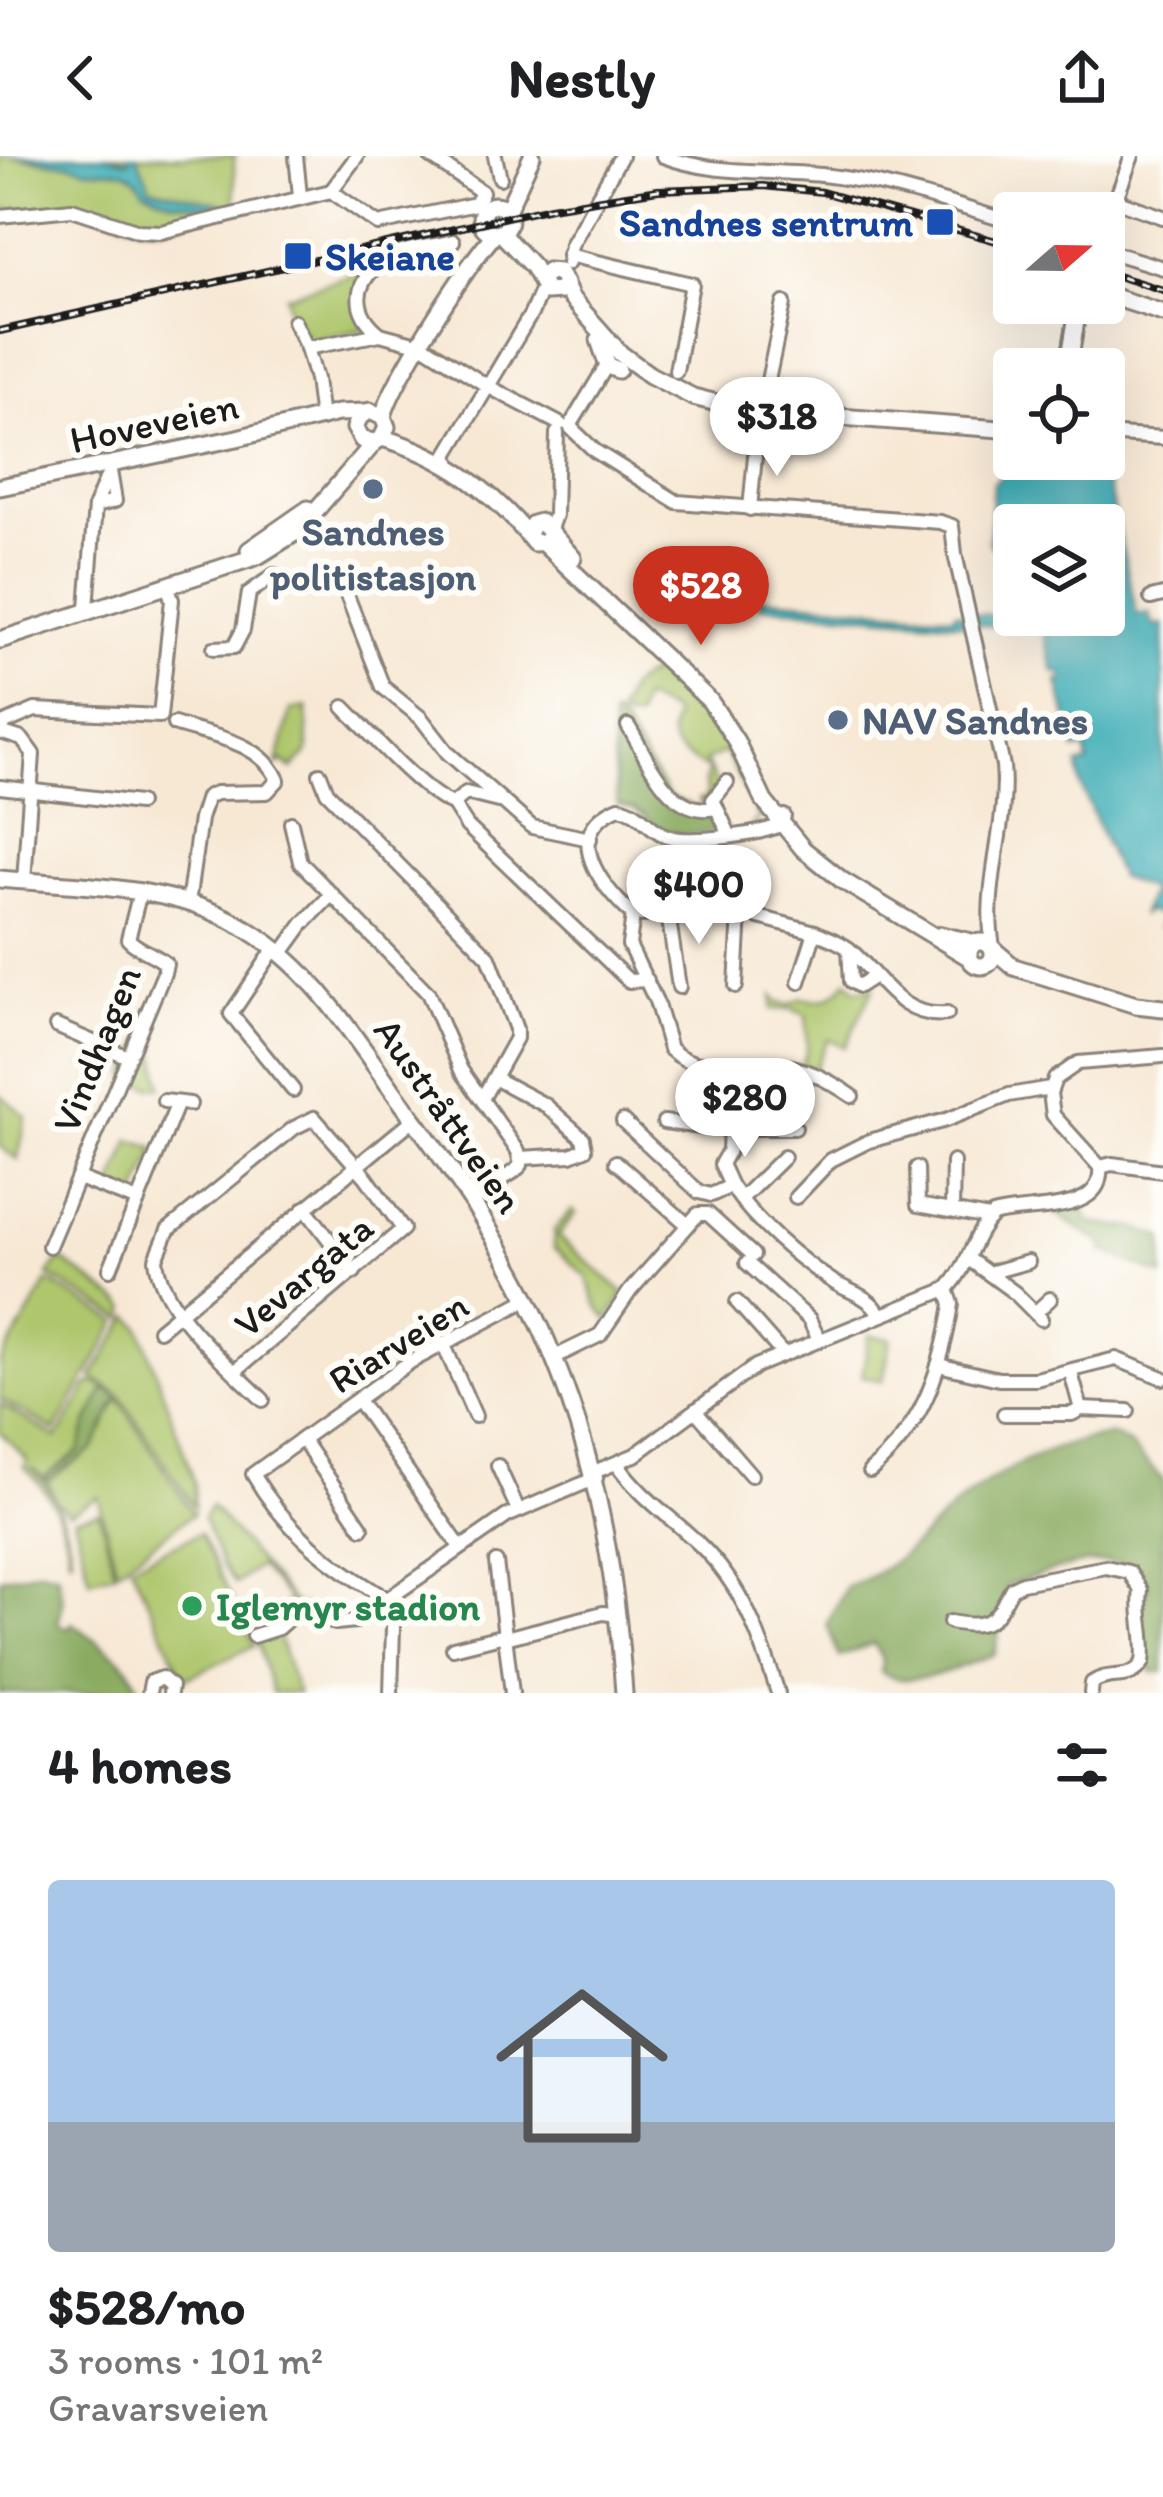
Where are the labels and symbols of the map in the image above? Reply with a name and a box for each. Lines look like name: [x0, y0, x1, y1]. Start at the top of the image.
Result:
north arrow: [993, 192, 1125, 324]
place label: Sandnes sentrum: [619, 199, 913, 246]
marker: Sandnes sentrum: [924, 206, 956, 238]
place label: Skeiane: [325, 233, 455, 280]
marker: Skeiane: [282, 240, 314, 272]
pin: $318: [706, 377, 848, 479]
street label: Hoveveien: [66, 382, 243, 463]
marker: Sandnes politistasjon: [360, 476, 386, 502]
place label: Sandnes politistasjon: [269, 508, 476, 600]
pin: $528: [630, 546, 772, 648]
place label: NAV Sandnes: [862, 697, 1088, 744]
marker: NAV Sandnes: [825, 707, 851, 733]
pin: $400: [628, 845, 770, 947]
street label: Vindhagen: [42, 959, 151, 1139]
street label: Austråttveien: [364, 1008, 533, 1222]
pin: $280: [674, 1058, 816, 1160]
street label: Vevargata: [224, 1204, 382, 1347]
street label: Riarveien: [320, 1281, 477, 1404]
place label: Iglemyr stadion: [216, 1583, 480, 1630]
marker: Iglemyr stadion: [179, 1593, 205, 1619]

